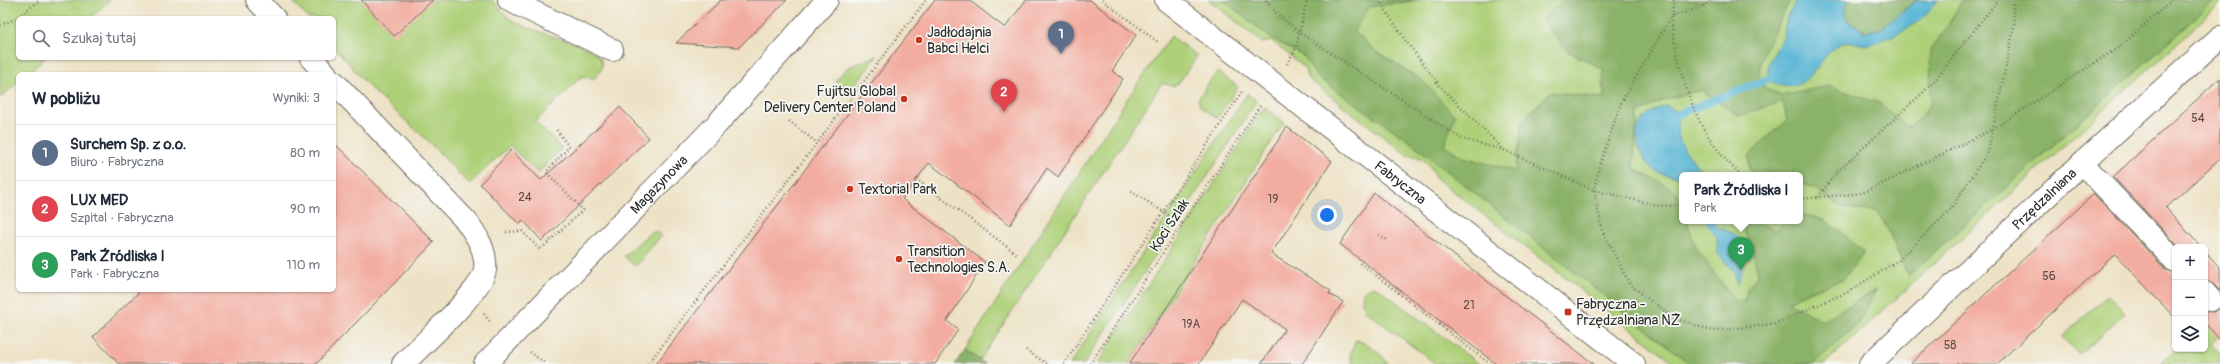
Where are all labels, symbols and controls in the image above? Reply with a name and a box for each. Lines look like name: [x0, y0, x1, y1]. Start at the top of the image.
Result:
search box: [16, 16, 336, 60]
pin: 1: [1048, 21, 1074, 54]
place label: Jadłodajnia Babci Helci: [927, 24, 992, 57]
icon: search: [30, 27, 52, 49]
text: Szukaj tutaj: [62, 29, 136, 48]
marker: Jadłodajnia Babci Helci: [914, 35, 924, 45]
pin: 2: [991, 79, 1017, 112]
place label: Fujitsu Global Delivery Center Poland: [764, 83, 896, 116]
text: W pobliżu: [32, 88, 100, 109]
text: Wyniki: 3: [272, 90, 320, 106]
marker: Fujitsu Global Delivery Center Poland: [899, 94, 909, 104]
house number: 54: [2191, 111, 2205, 126]
text: Surchem Sp. z o.o.: [70, 135, 186, 154]
text: 1: [42, 145, 48, 161]
text: 80 m: [290, 145, 320, 161]
street label: Magazynowa: [627, 152, 691, 217]
text: Biuro · Fabryczna: [70, 154, 164, 170]
street label: Fabryczna: [1371, 157, 1429, 208]
street label: Przędzalniana: [2009, 165, 2080, 234]
popup: [1679, 172, 1803, 224]
place label: Textorial Park: [858, 181, 937, 198]
text: Park Źródliska I: [1694, 181, 1788, 200]
marker: Textorial Park: [845, 184, 855, 194]
house number: 24: [518, 190, 532, 205]
text: LUX MED: [70, 191, 128, 210]
house number: 19: [1268, 192, 1278, 207]
street label: Koci Szlak: [1146, 195, 1193, 255]
text: Park: [1694, 200, 1716, 216]
text: 2: [41, 201, 49, 217]
text: 90 m: [290, 201, 320, 217]
your location: [1317, 205, 1337, 225]
text: Szpital · Fabryczna: [70, 210, 173, 226]
pin: 3: [1728, 237, 1754, 270]
place label: Transition Technologies S.A.: [907, 243, 1010, 276]
map controls: [2172, 244, 2208, 352]
button: +: [2172, 244, 2208, 280]
text: Park Źródliska I: [70, 247, 165, 266]
marker: Transition Technologies S.A.: [894, 254, 904, 264]
text: 3: [41, 257, 49, 273]
text: 110 m: [287, 257, 320, 273]
text: Park · Fabryczna: [70, 266, 159, 282]
house number: 56: [2042, 269, 2056, 284]
button: −: [2172, 280, 2208, 316]
place label: Fabryczna - Przędzalniana NŻ: [1576, 296, 1681, 329]
house number: 21: [1463, 298, 1475, 313]
marker: Fabryczna - Przędzalniana NŻ: [1563, 307, 1573, 317]
button: layers: [2172, 316, 2208, 352]
house number: 19A: [1182, 317, 1201, 332]
house number: 58: [1944, 338, 1956, 353]

